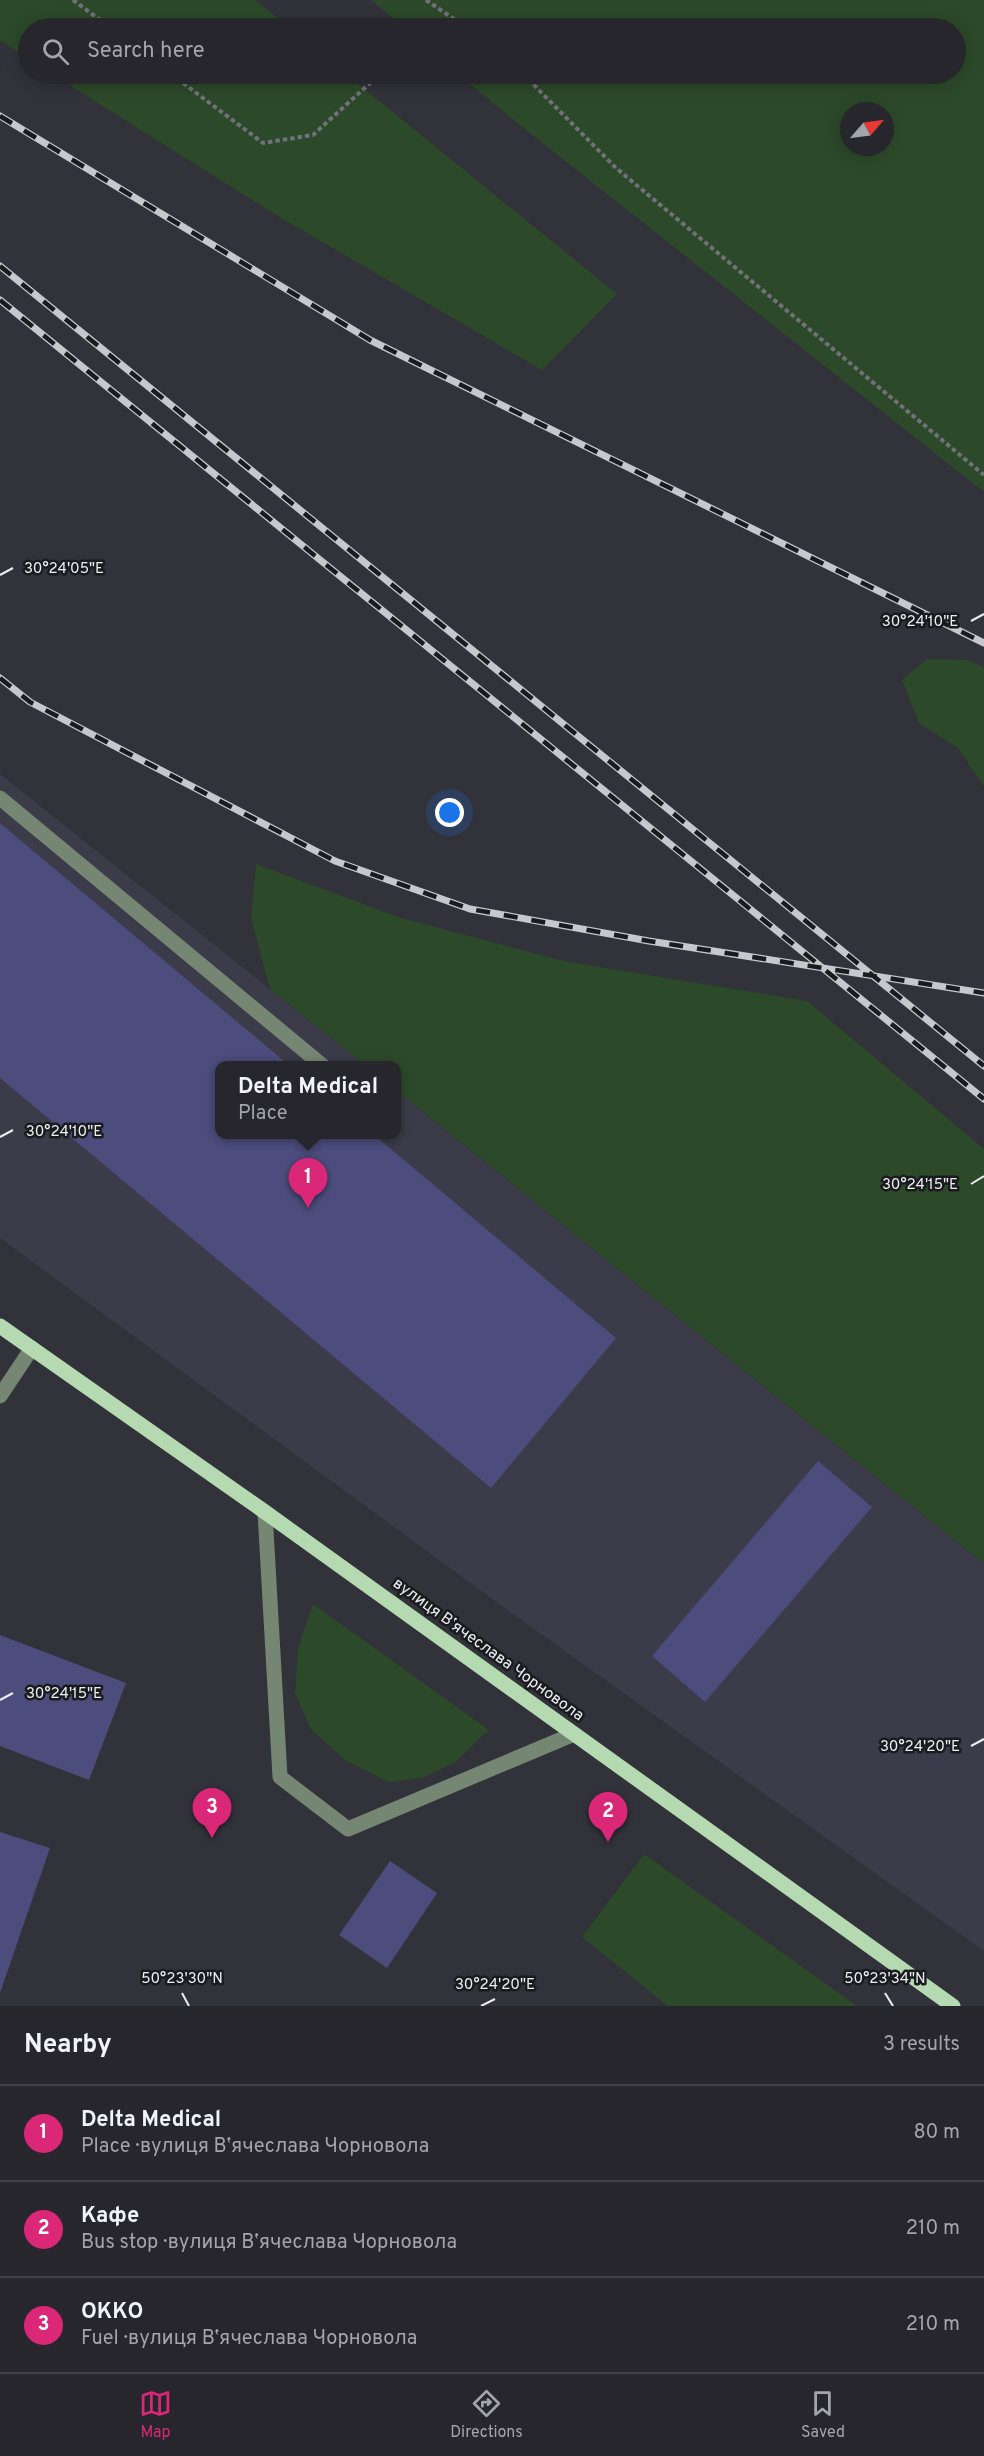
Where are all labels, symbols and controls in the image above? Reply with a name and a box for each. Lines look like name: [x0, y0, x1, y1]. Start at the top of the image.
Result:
search box: [18, 18, 966, 84]
icon: search: [39, 35, 72, 68]
text: Search here: [87, 38, 205, 65]
north arrow: [840, 102, 894, 156]
text: 30°24'05"E: [24, 560, 104, 579]
text: 30°24'10"E: [882, 613, 958, 632]
your location: [435, 798, 464, 827]
popup: [215, 1061, 401, 1139]
text: Delta Medical: [238, 1074, 378, 1101]
text: Place: [238, 1101, 288, 1127]
text: 30°24'10"E: [26, 1123, 102, 1142]
pin: 1: [288, 1158, 328, 1208]
text: 30°24'15"E: [882, 1176, 958, 1195]
street label: вулиця Вʼячеслава Чорновола: [389, 1574, 587, 1726]
text: 30°24'15"E: [26, 1685, 102, 1704]
text: 30°24'20"E: [880, 1738, 960, 1757]
pin: 3: [192, 1788, 232, 1838]
pin: 2: [588, 1792, 628, 1842]
text: 50°23'30"N: [141, 1970, 223, 1989]
text: 50°23'34"N: [844, 1970, 926, 1989]
text: 30°24'20"E: [455, 1976, 535, 1995]
text: Nearby: [24, 2029, 112, 2062]
text: 3 results: [883, 2032, 960, 2058]
text: Delta Medical: [81, 2107, 221, 2134]
text: 1: [40, 2120, 48, 2146]
text: 80 m: [914, 2120, 960, 2146]
text: Place · вулиця Вʼячеслава Чорновола: [81, 2134, 429, 2160]
text: Кафе: [81, 2203, 139, 2230]
text: 2: [37, 2216, 50, 2242]
text: 210 m: [906, 2216, 960, 2242]
text: Bus stop · вулиця Вʼячеслава Чорновола: [81, 2230, 457, 2256]
text: ОККО: [81, 2299, 143, 2326]
text: 3: [38, 2312, 50, 2338]
text: 210 m: [906, 2312, 960, 2338]
text: Fuel · вулиця Вʼячеслава Чорновола: [81, 2326, 417, 2352]
tab: Map: [139, 2387, 172, 2443]
tab: Directions: [450, 2387, 523, 2443]
tab: Saved: [801, 2387, 845, 2443]

